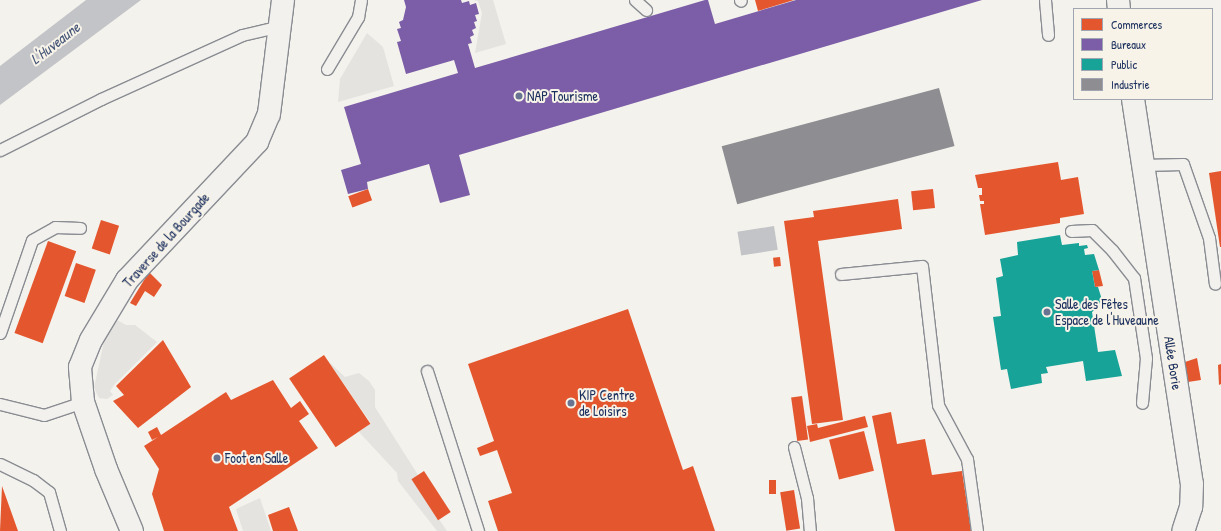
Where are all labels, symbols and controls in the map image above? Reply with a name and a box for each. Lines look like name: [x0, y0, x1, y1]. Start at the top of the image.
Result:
legend: [1073, 8, 1213, 100]
text: Commerces: [1111, 16, 1162, 33]
water label: L'Huveaune: [27, 18, 83, 68]
text: Bureaux: [1111, 36, 1146, 53]
text: Public: [1111, 56, 1137, 73]
text: Industrie: [1111, 76, 1150, 93]
place label: NAP Tourisme: [527, 88, 598, 104]
marker: NAP Tourisme: [514, 91, 524, 101]
street label: Traverse de la Bourgade: [119, 189, 213, 291]
place label: Salle des Fêtes Espace de l'Huveaune: [1055, 296, 1159, 328]
marker: Salle des Fêtes Espace de l'Huveaune: [1042, 307, 1052, 317]
street label: Allée Borie: [1160, 335, 1186, 391]
place label: KIP Centre de Loisirs: [579, 387, 635, 420]
marker: KIP Centre de Loisirs: [566, 398, 576, 408]
place label: Foot en Salle: [225, 450, 288, 466]
marker: Foot en Salle: [212, 453, 222, 463]

